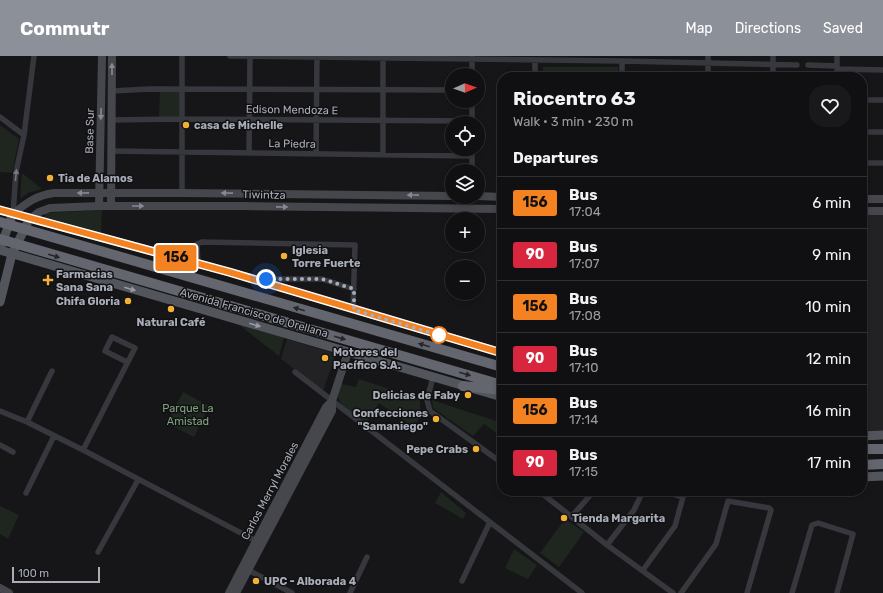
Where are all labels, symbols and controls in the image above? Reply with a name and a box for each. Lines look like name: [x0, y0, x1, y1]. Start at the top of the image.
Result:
text: Commutr: [20, 17, 109, 40]
text: Map: [686, 20, 713, 37]
text: Directions: [735, 20, 801, 37]
text: Saved: [823, 20, 863, 37]
one-way arrow: [109, 62, 115, 75]
north arrow: [445, 68, 485, 108]
map controls: [445, 68, 485, 300]
button: heart: [809, 85, 851, 127]
text: Riocentro 63: [513, 87, 636, 110]
street label: Edison Mendoza E: [246, 103, 339, 117]
street label: Base Sur: [83, 107, 97, 154]
one-way arrow: [98, 108, 104, 121]
text: Walk · 3 min · 230 m: [513, 114, 633, 129]
button: locate: [445, 116, 485, 156]
place label: casa de Michelle: [194, 119, 283, 132]
marker: casa de Michelle: [181, 120, 191, 130]
street label: La Piedra: [268, 137, 316, 151]
text: Departures: [513, 149, 598, 167]
button: layers: [445, 164, 485, 204]
one-way arrow: [12, 169, 19, 181]
place label: Tia de Alamos: [58, 172, 133, 185]
marker: Tia de Alamos: [45, 173, 55, 183]
text: Bus: [569, 186, 597, 204]
street label: Tiwintza: [242, 188, 286, 202]
one-way arrow: [76, 190, 89, 196]
one-way arrow: [220, 190, 233, 196]
one-way arrow: [407, 192, 419, 199]
text: 156: [522, 194, 548, 211]
text: 6 min: [812, 194, 851, 212]
one-way arrow: [132, 203, 145, 209]
one-way arrow: [276, 203, 288, 210]
text: 17:04: [569, 204, 601, 219]
button: +: [445, 212, 485, 252]
text: Bus: [569, 238, 597, 256]
place label: Iglesia Torre Fuerte: [292, 244, 361, 270]
line badge: 156: [153, 245, 199, 271]
text: 90: [526, 246, 544, 263]
text: 9 min: [812, 246, 851, 264]
text: 156: [163, 249, 189, 266]
marker: Iglesia Torre Fuerte: [279, 251, 289, 261]
one-way arrow: [48, 253, 60, 259]
text: 17:07: [569, 256, 600, 271]
button: −: [445, 260, 485, 300]
place label: Farmacias Sana Sana: [56, 268, 113, 294]
your location: [256, 269, 276, 289]
marker: Farmacias Sana Sana: [43, 275, 53, 285]
one-way arrow: [124, 286, 136, 292]
street label: Avenida Francisco de Orellana: [178, 286, 330, 340]
text: Bus: [569, 290, 597, 308]
place label: Chifa Gloria: [56, 295, 120, 308]
marker: Chifa Gloria: [123, 296, 133, 306]
text: 156: [522, 298, 548, 315]
text: 10 min: [805, 298, 851, 316]
marker: Natural Café: [166, 304, 176, 314]
one-way arrow: [293, 306, 305, 312]
text: 17:08: [569, 308, 601, 323]
place label: Natural Café: [137, 316, 206, 329]
one-way arrow: [249, 322, 261, 328]
unlabelled marker: [430, 326, 448, 344]
one-way arrow: [334, 335, 346, 341]
one-way arrow: [418, 342, 430, 348]
text: Bus: [569, 342, 597, 360]
place label: Motores del Pacífico S.A.: [333, 346, 401, 372]
text: 90: [526, 350, 544, 367]
text: 12 min: [806, 350, 851, 368]
marker: Motores del Pacífico S.A.: [320, 353, 330, 363]
text: 17:10: [569, 360, 598, 375]
one-way arrow: [459, 371, 471, 377]
place label: Delicias de Faby: [373, 389, 460, 402]
marker: Delicias de Faby: [463, 390, 473, 400]
text: Bus: [569, 394, 597, 412]
park label: Parque La Amistad: [162, 402, 214, 428]
text: 156: [522, 402, 548, 419]
text: 16 min: [806, 402, 851, 420]
place label: Confecciones "Samaniego": [353, 407, 428, 433]
text: 17:14: [569, 412, 598, 427]
marker: Confecciones "Samaniego": [431, 414, 441, 424]
street label: Carlos Merryl Morales: [239, 439, 302, 542]
place label: Pepe Crabs: [406, 443, 468, 456]
marker: Pepe Crabs: [471, 444, 481, 454]
text: Bus: [569, 446, 597, 464]
text: 90: [526, 454, 544, 471]
text: 17 min: [807, 454, 851, 472]
text: 17:15: [569, 464, 598, 479]
place label: Tienda Margarita: [572, 512, 665, 525]
marker: Tienda Margarita: [559, 513, 569, 523]
scale bar: [12, 565, 100, 584]
text: 100 m: [18, 567, 49, 580]
place label: UPC - Alborada 4: [264, 575, 357, 588]
marker: UPC - Alborada 4: [251, 576, 261, 586]

